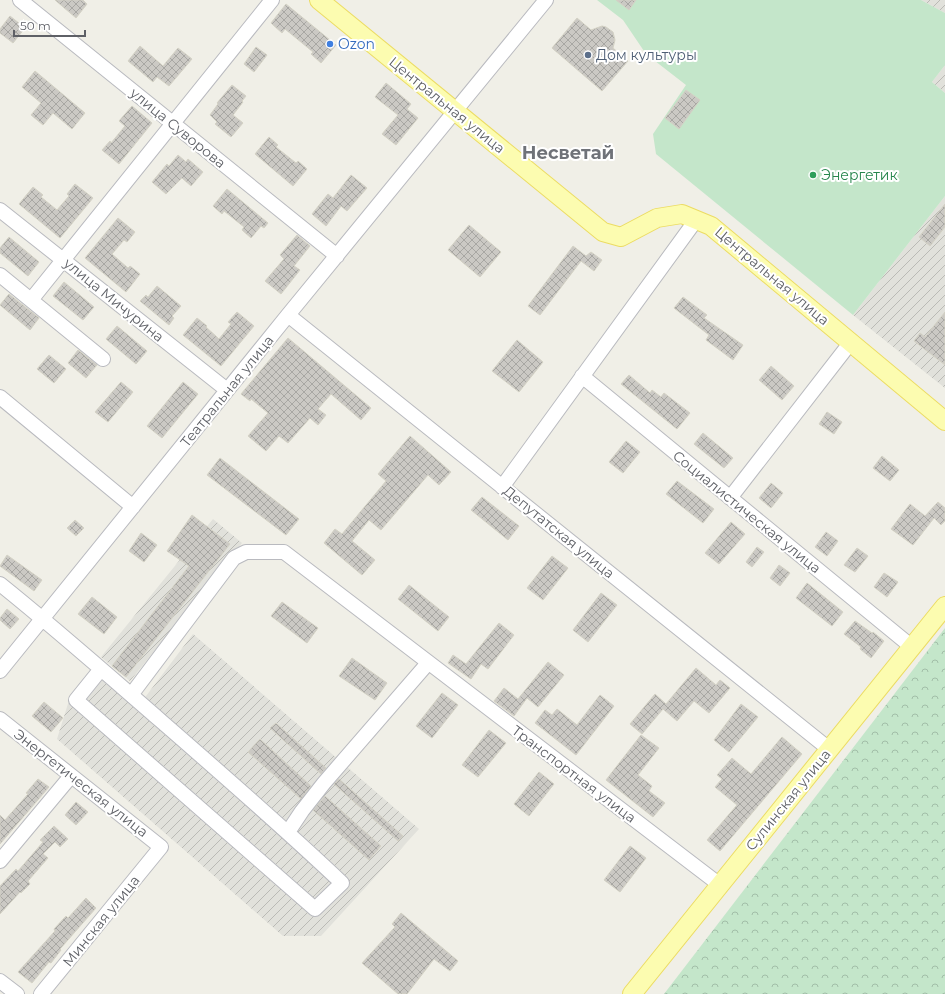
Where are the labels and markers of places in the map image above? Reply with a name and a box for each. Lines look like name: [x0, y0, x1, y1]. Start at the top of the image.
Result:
place label: Ozon: [338, 35, 375, 53]
marker: Ozon: [325, 39, 335, 49]
place label: Дом культуры: [596, 46, 697, 64]
marker: Дом культуры: [583, 50, 593, 60]
place label: Энергетик: [821, 166, 898, 184]
marker: Энергетик: [808, 170, 818, 180]

